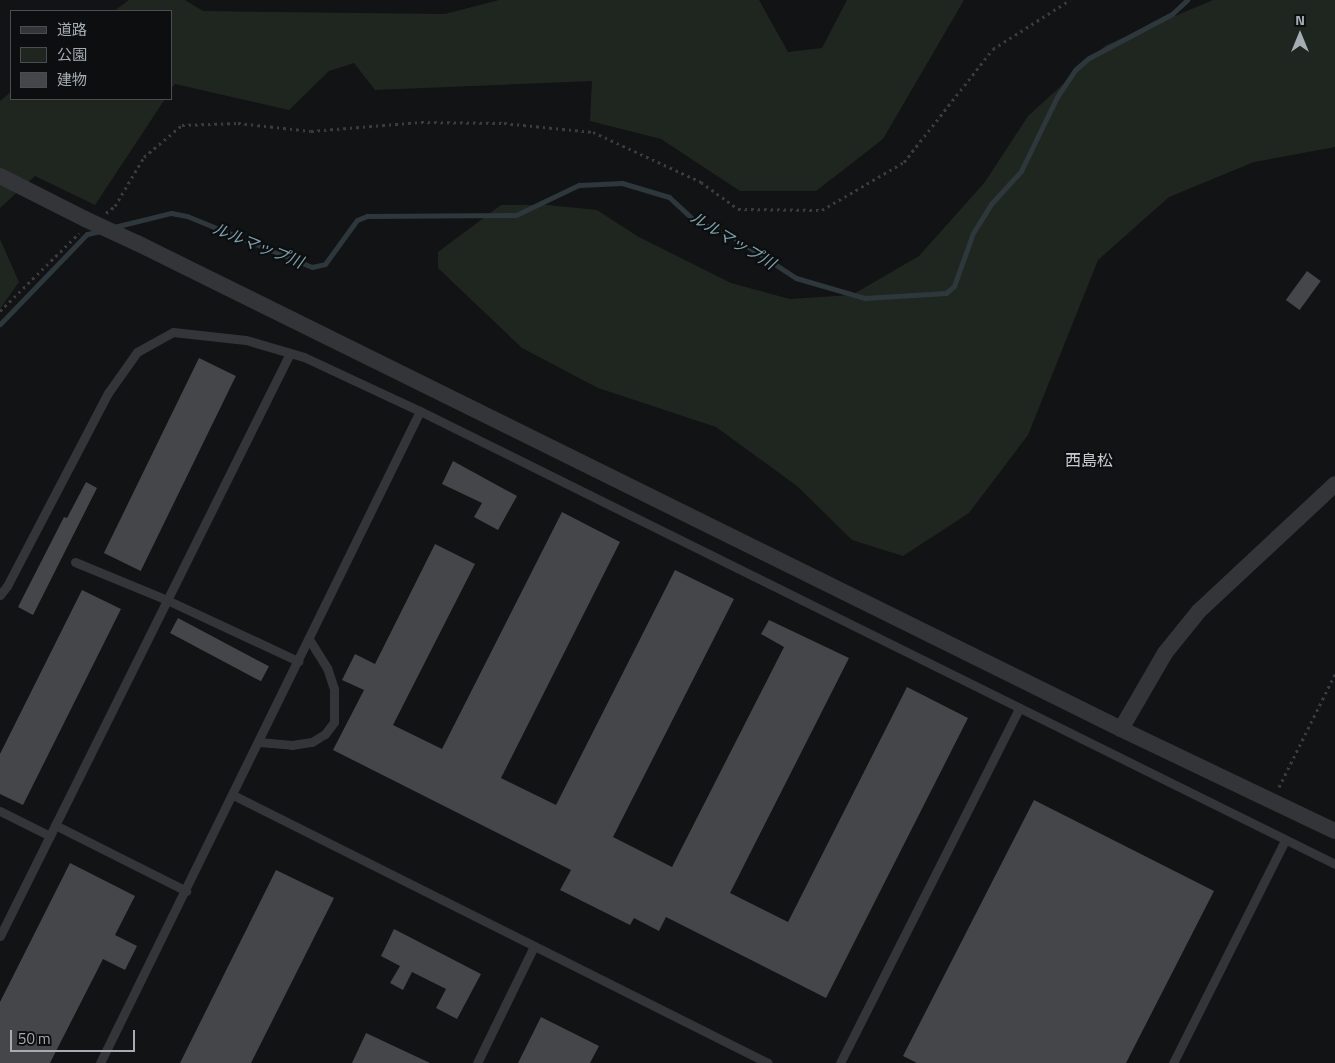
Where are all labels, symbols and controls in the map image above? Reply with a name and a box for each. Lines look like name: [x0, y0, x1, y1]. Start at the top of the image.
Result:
text: N: [1295, 9, 1305, 30]
legend: [10, 10, 172, 100]
north arrow: [1275, 10, 1325, 60]
text: 道路: [57, 18, 87, 41]
text: 公園: [57, 43, 87, 66]
text: 建物: [57, 68, 87, 91]
water label: ルルマップ川: [687, 207, 779, 273]
water label: ルルマップ川: [210, 218, 306, 272]
district label: 西島松: [1065, 450, 1113, 470]
scale bar: [12, 1020, 138, 1052]
text: 50 m: [18, 1027, 51, 1050]

